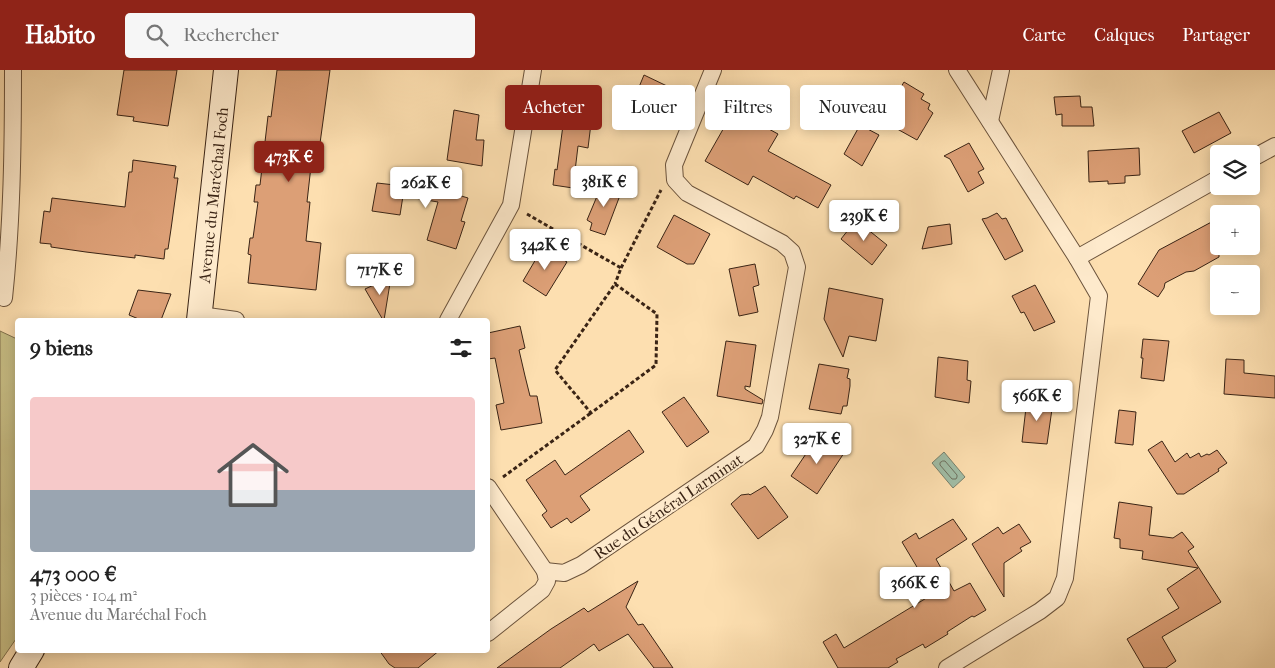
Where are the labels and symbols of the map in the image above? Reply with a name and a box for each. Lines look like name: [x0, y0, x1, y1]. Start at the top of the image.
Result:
street label: Avenue du Maréchal Foch: [195, 106, 232, 285]
pin: 473K €: [248, 140, 330, 183]
pin: 262K €: [385, 166, 467, 209]
pin: 381K €: [563, 166, 645, 208]
pin: 239K €: [823, 200, 905, 242]
pin: 342K €: [504, 228, 586, 271]
pin: 717K €: [339, 254, 421, 296]
pin: 566K €: [996, 380, 1078, 422]
pin: 327K €: [776, 422, 858, 465]
street label: Rue du Général Larminat: [590, 449, 747, 563]
pin: 366K €: [874, 566, 956, 609]

